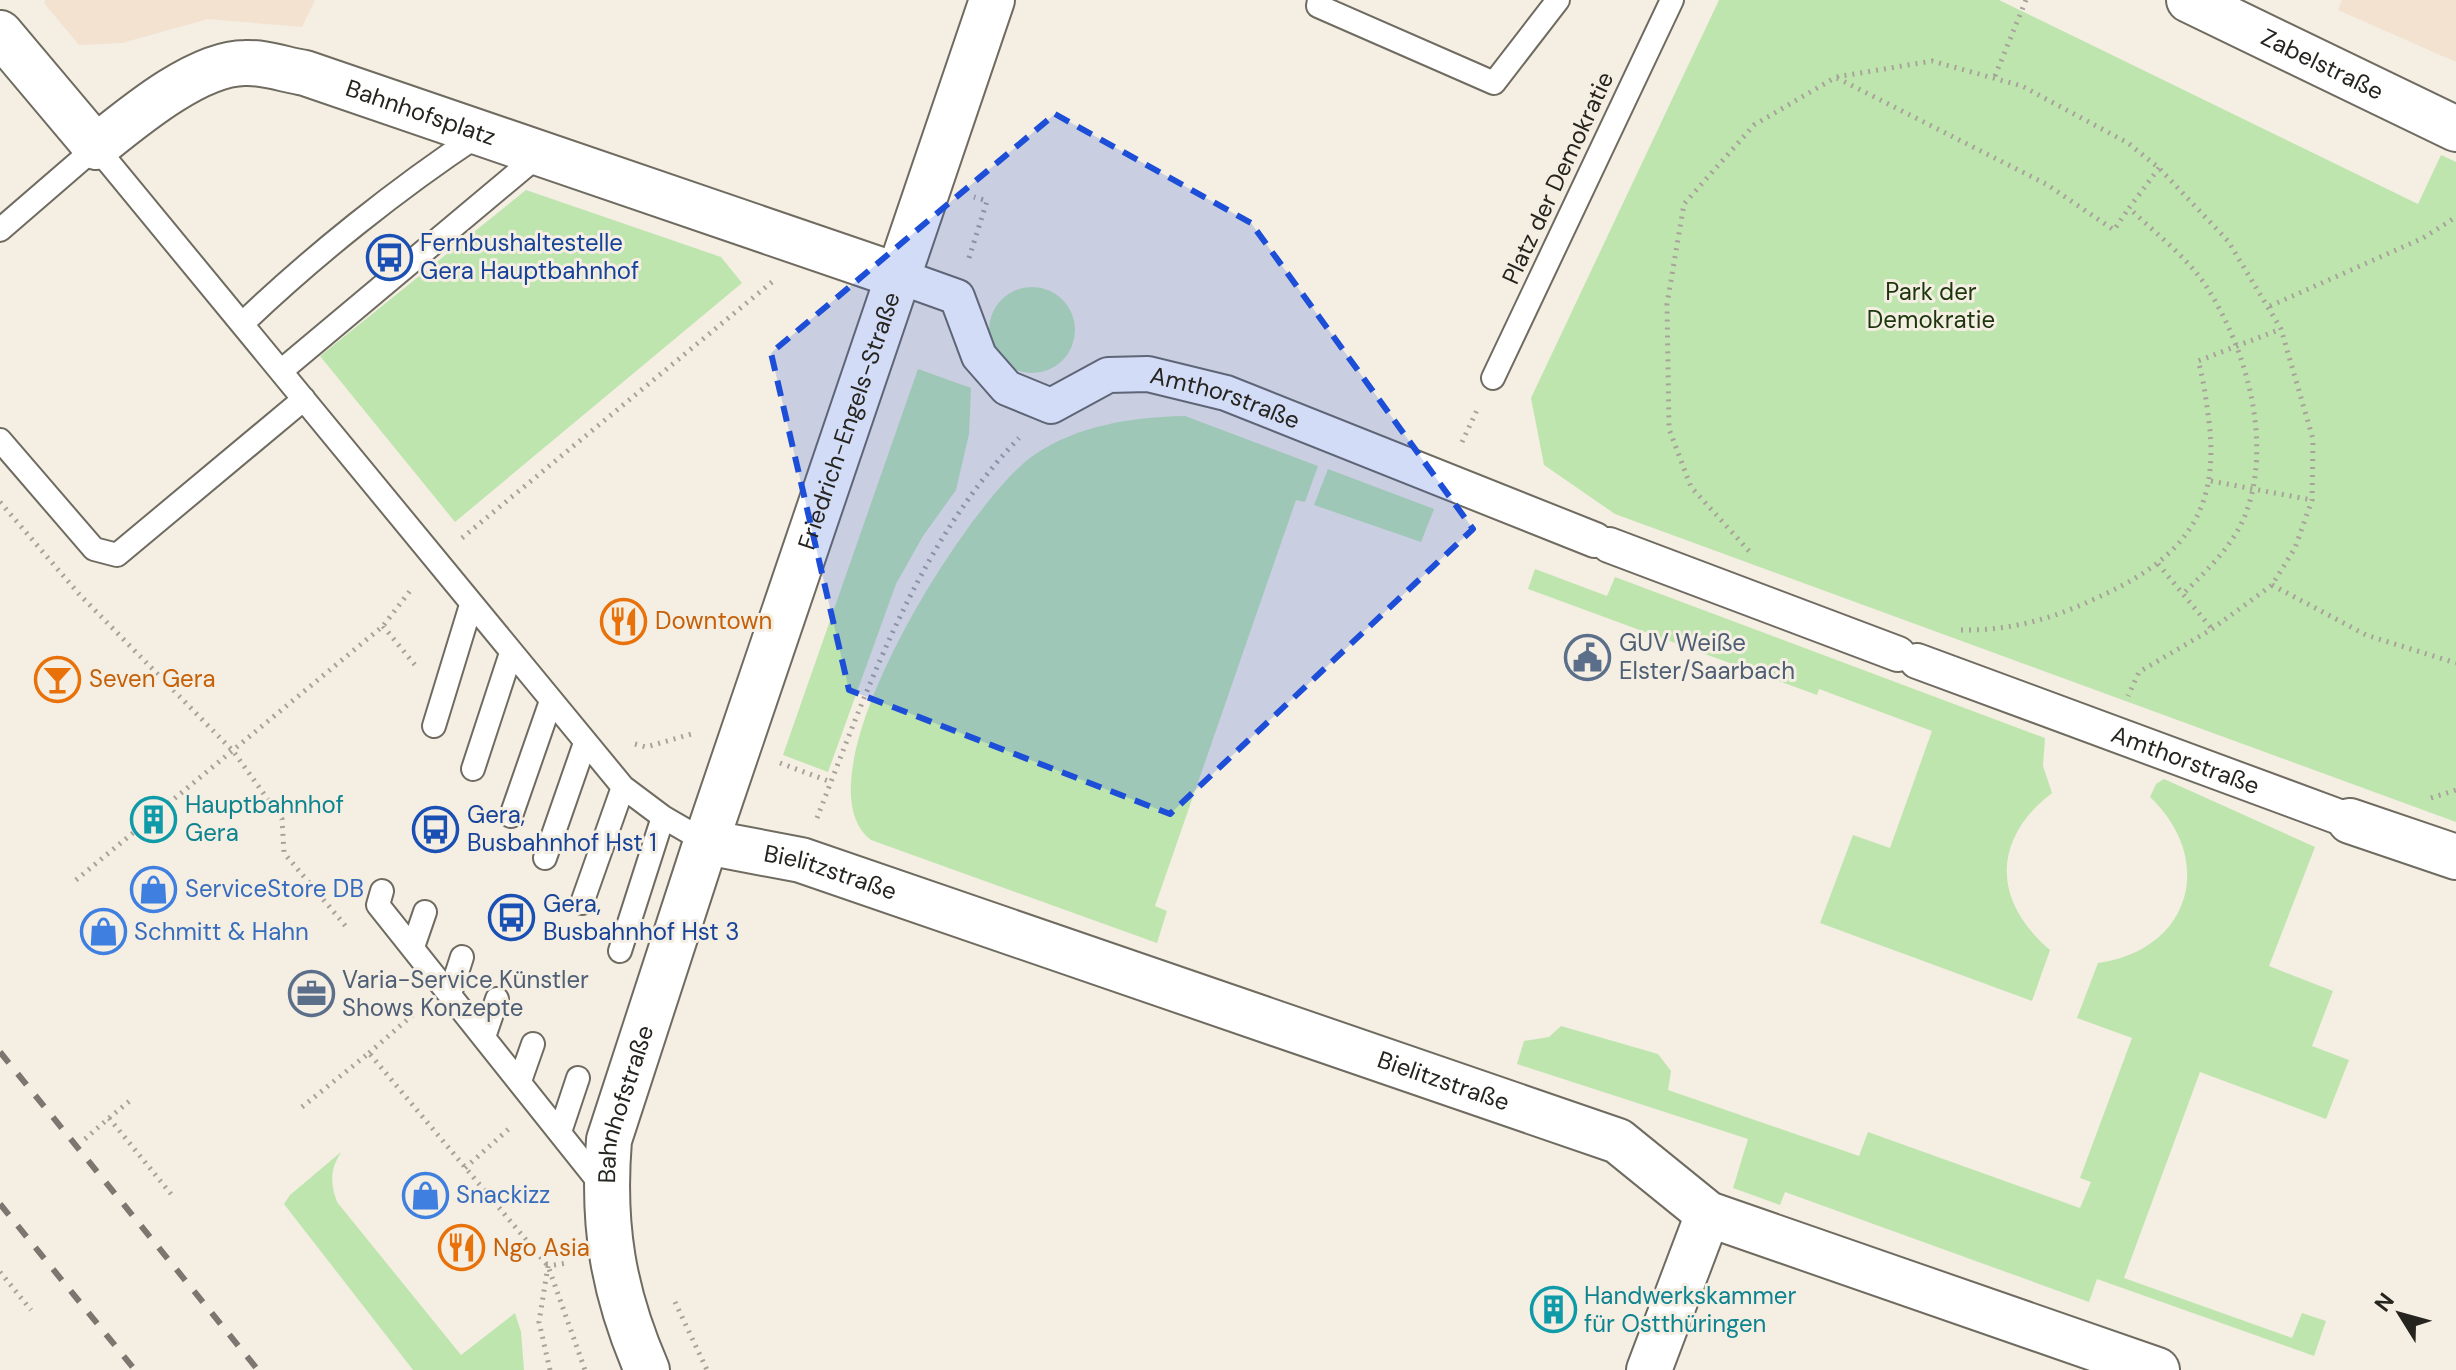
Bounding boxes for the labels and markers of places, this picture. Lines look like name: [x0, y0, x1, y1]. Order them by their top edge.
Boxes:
place label: Fernbushaltestelle Gera Hauptbahnhof: [420, 227, 639, 286]
bus stop icon: Fernbushaltestelle Gera Hauptbahnhof: [365, 233, 413, 281]
restaurant icon: Downtown: [600, 597, 648, 645]
place label: Downtown: [655, 605, 772, 636]
place label: GUV Weiße Elster/Saarbach: [1619, 627, 1795, 686]
public building icon: GUV Weiße Elster/Saarbach: [1564, 633, 1612, 681]
bar icon: Seven Gera: [34, 655, 82, 703]
place label: Seven Gera: [89, 663, 216, 694]
place label: Hauptbahnhof Gera: [185, 789, 344, 848]
building icon: Hauptbahnhof Gera: [130, 795, 178, 843]
place label: Gera, Busbahnhof Hst 1: [467, 799, 657, 858]
bus stop icon: Gera, Busbahnhof Hst 1: [412, 805, 460, 853]
shop icon: ServiceStore DB: [130, 865, 178, 913]
place label: ServiceStore DB: [185, 873, 364, 904]
place label: Gera, Busbahnhof Hst 3: [543, 888, 739, 947]
bus stop icon: Gera, Busbahnhof Hst 3: [488, 894, 536, 942]
shop icon: Schmitt & Hahn: [79, 908, 127, 956]
place label: Schmitt & Hahn: [134, 916, 309, 947]
place label: Varia-Service Künstler Shows Konzepte: [342, 964, 589, 1023]
office icon: Varia-Service Künstler Shows Konzepte: [287, 970, 335, 1018]
shop icon: Snackizz: [401, 1171, 449, 1219]
place label: Snackizz: [456, 1179, 550, 1210]
restaurant icon: Ngo Asia: [438, 1224, 486, 1272]
place label: Ngo Asia: [493, 1232, 590, 1263]
place label: Handwerkskammer für Ostthüringen: [1584, 1280, 1796, 1339]
building icon: Handwerkskammer für Ostthüringen: [1529, 1286, 1577, 1334]

